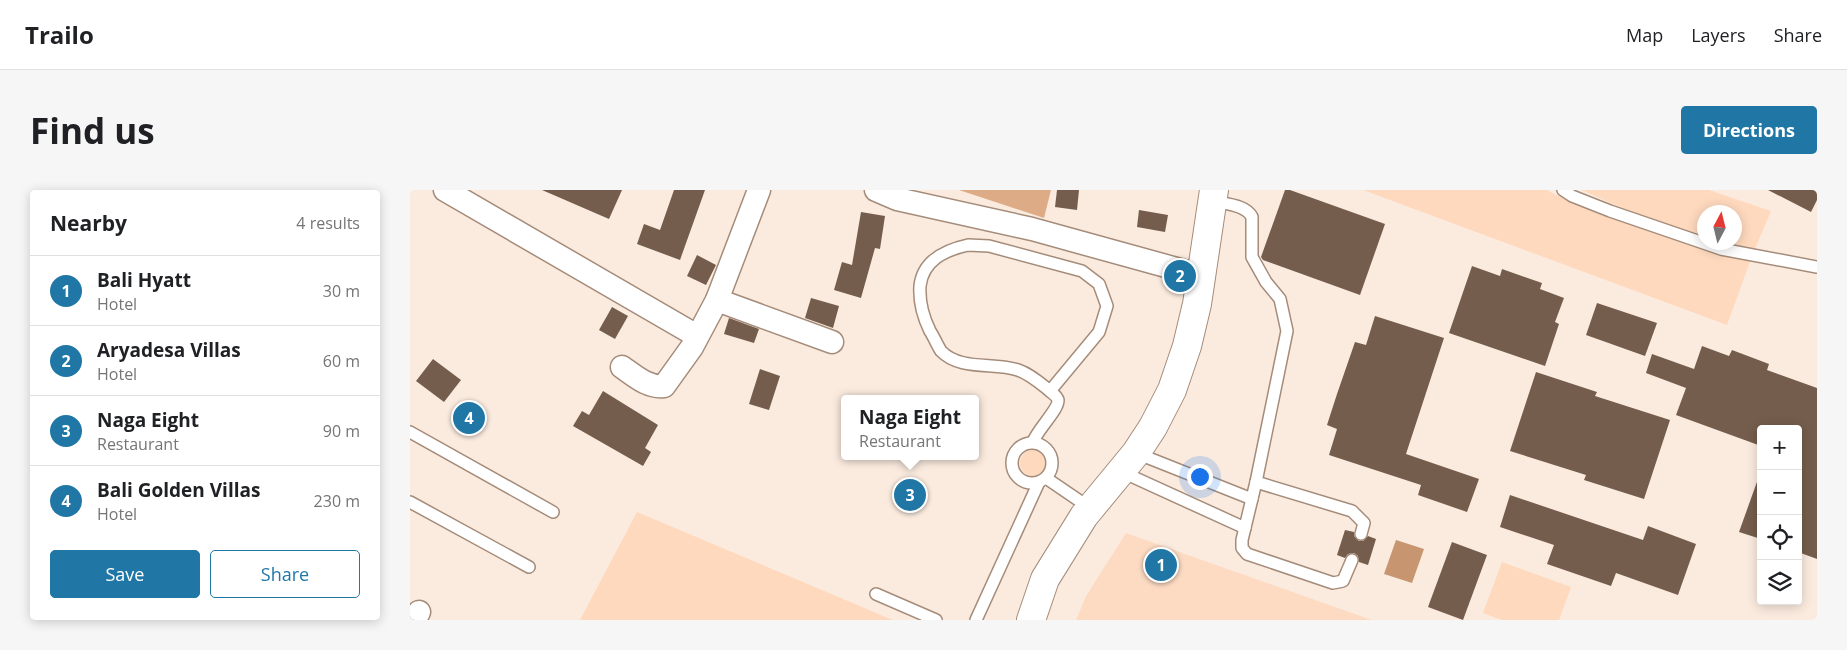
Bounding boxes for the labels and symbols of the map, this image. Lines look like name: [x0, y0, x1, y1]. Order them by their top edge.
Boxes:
north arrow: [1697, 205, 1742, 250]
pin: 2: [1164, 257, 1196, 295]
pin: 4: [453, 399, 485, 437]
your location: [1187, 464, 1213, 490]
pin: 3: [894, 476, 926, 514]
pin: 1: [1145, 546, 1177, 584]

